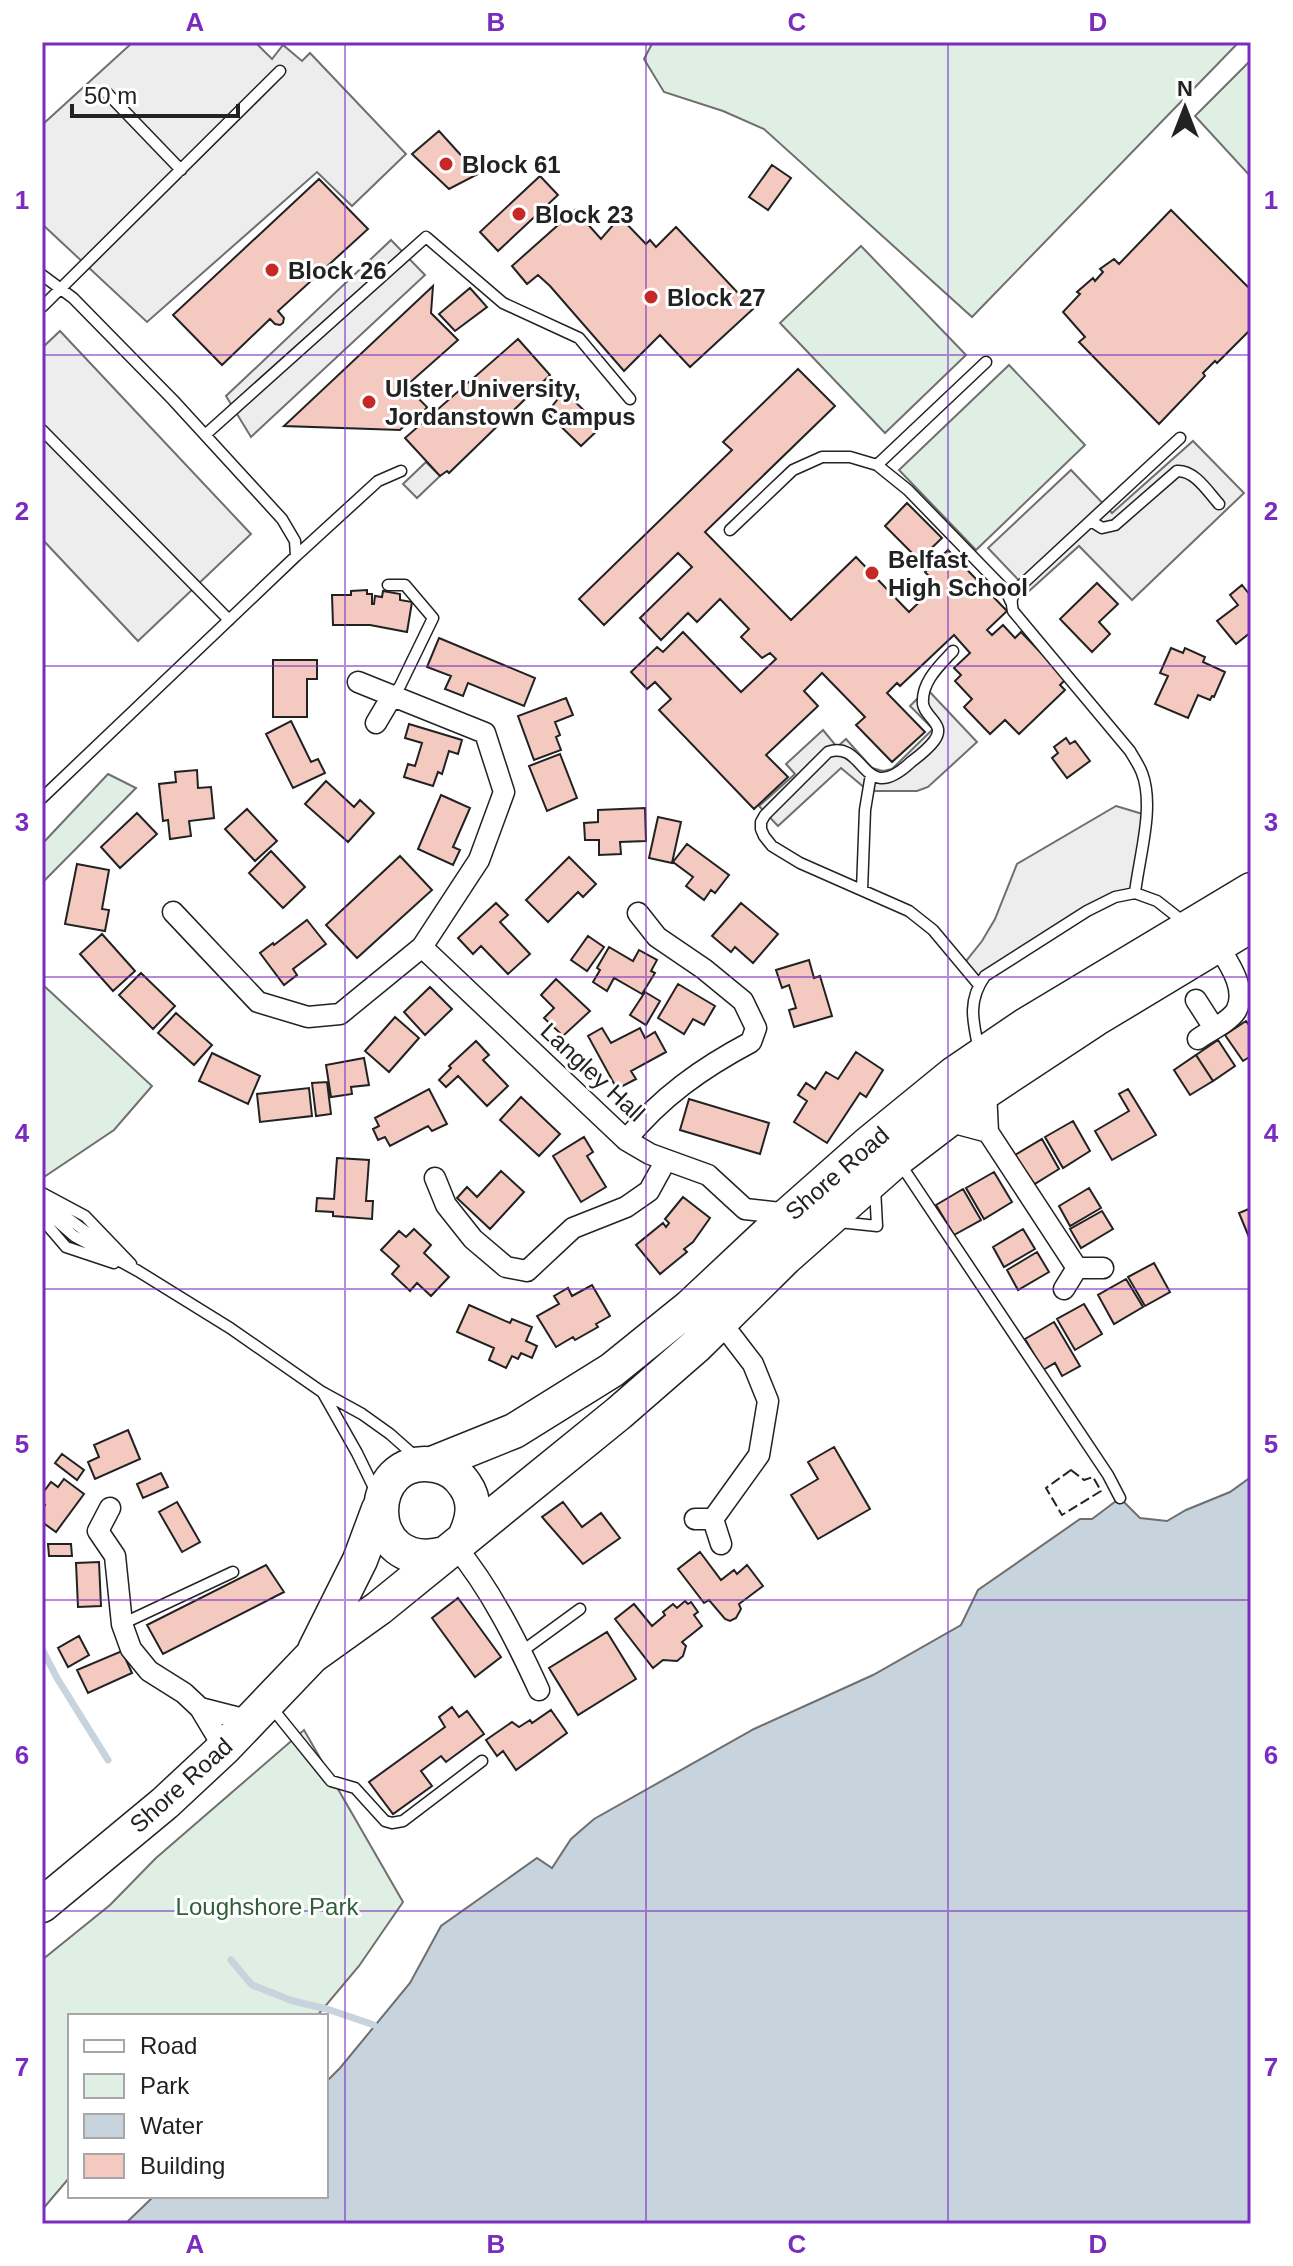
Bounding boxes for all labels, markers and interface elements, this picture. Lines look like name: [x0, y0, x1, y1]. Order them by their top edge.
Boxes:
text: A: [186, 7, 205, 37]
text: B: [487, 7, 505, 37]
text: C: [788, 7, 807, 37]
text: D: [1089, 7, 1107, 37]
scale bar: [72, 68, 238, 118]
north arrow: [1145, 68, 1225, 148]
text: N: [1177, 76, 1193, 101]
text: 50 m: [84, 82, 137, 109]
place label: Block 61: [462, 151, 561, 178]
marker: Block 61: [437, 155, 455, 173]
text: 1: [15, 185, 29, 215]
text: 1: [1264, 185, 1278, 215]
place label: Block 23: [535, 201, 634, 228]
marker: Block 23: [510, 205, 528, 223]
place label: Block 26: [288, 257, 387, 284]
marker: Block 26: [263, 261, 281, 279]
place label: Block 27: [667, 284, 766, 311]
marker: Block 27: [642, 288, 660, 306]
place label: Ulster University, Jordanstown Campus: [385, 375, 636, 430]
marker: Ulster University, Jordanstown Campus: [360, 393, 378, 411]
text: 2: [15, 496, 29, 526]
text: 2: [1264, 496, 1278, 526]
place label: Belfast High School: [888, 546, 1028, 601]
marker: Belfast High School: [863, 564, 881, 582]
text: 3: [15, 807, 29, 837]
text: 3: [1264, 807, 1278, 837]
street label: Langley Hall: [535, 1017, 651, 1127]
text: 4: [15, 1118, 30, 1148]
text: 4: [1264, 1118, 1279, 1148]
street label: Shore Road: [780, 1121, 894, 1225]
text: 5: [15, 1429, 29, 1459]
text: 5: [1264, 1429, 1278, 1459]
street label: Shore Road: [124, 1732, 238, 1838]
text: 6: [15, 1740, 29, 1770]
text: 6: [1264, 1740, 1278, 1770]
park label: Loughshore Park: [176, 1893, 359, 1920]
legend: [68, 2014, 328, 2198]
text: Road: [140, 2032, 197, 2059]
text: 7: [15, 2052, 29, 2082]
text: 7: [1264, 2052, 1278, 2082]
text: Park: [140, 2072, 190, 2099]
text: Water: [140, 2112, 203, 2139]
text: Building: [140, 2152, 225, 2179]
text: A: [186, 2229, 205, 2259]
text: B: [487, 2229, 505, 2259]
text: C: [788, 2229, 807, 2259]
text: D: [1089, 2229, 1107, 2259]

